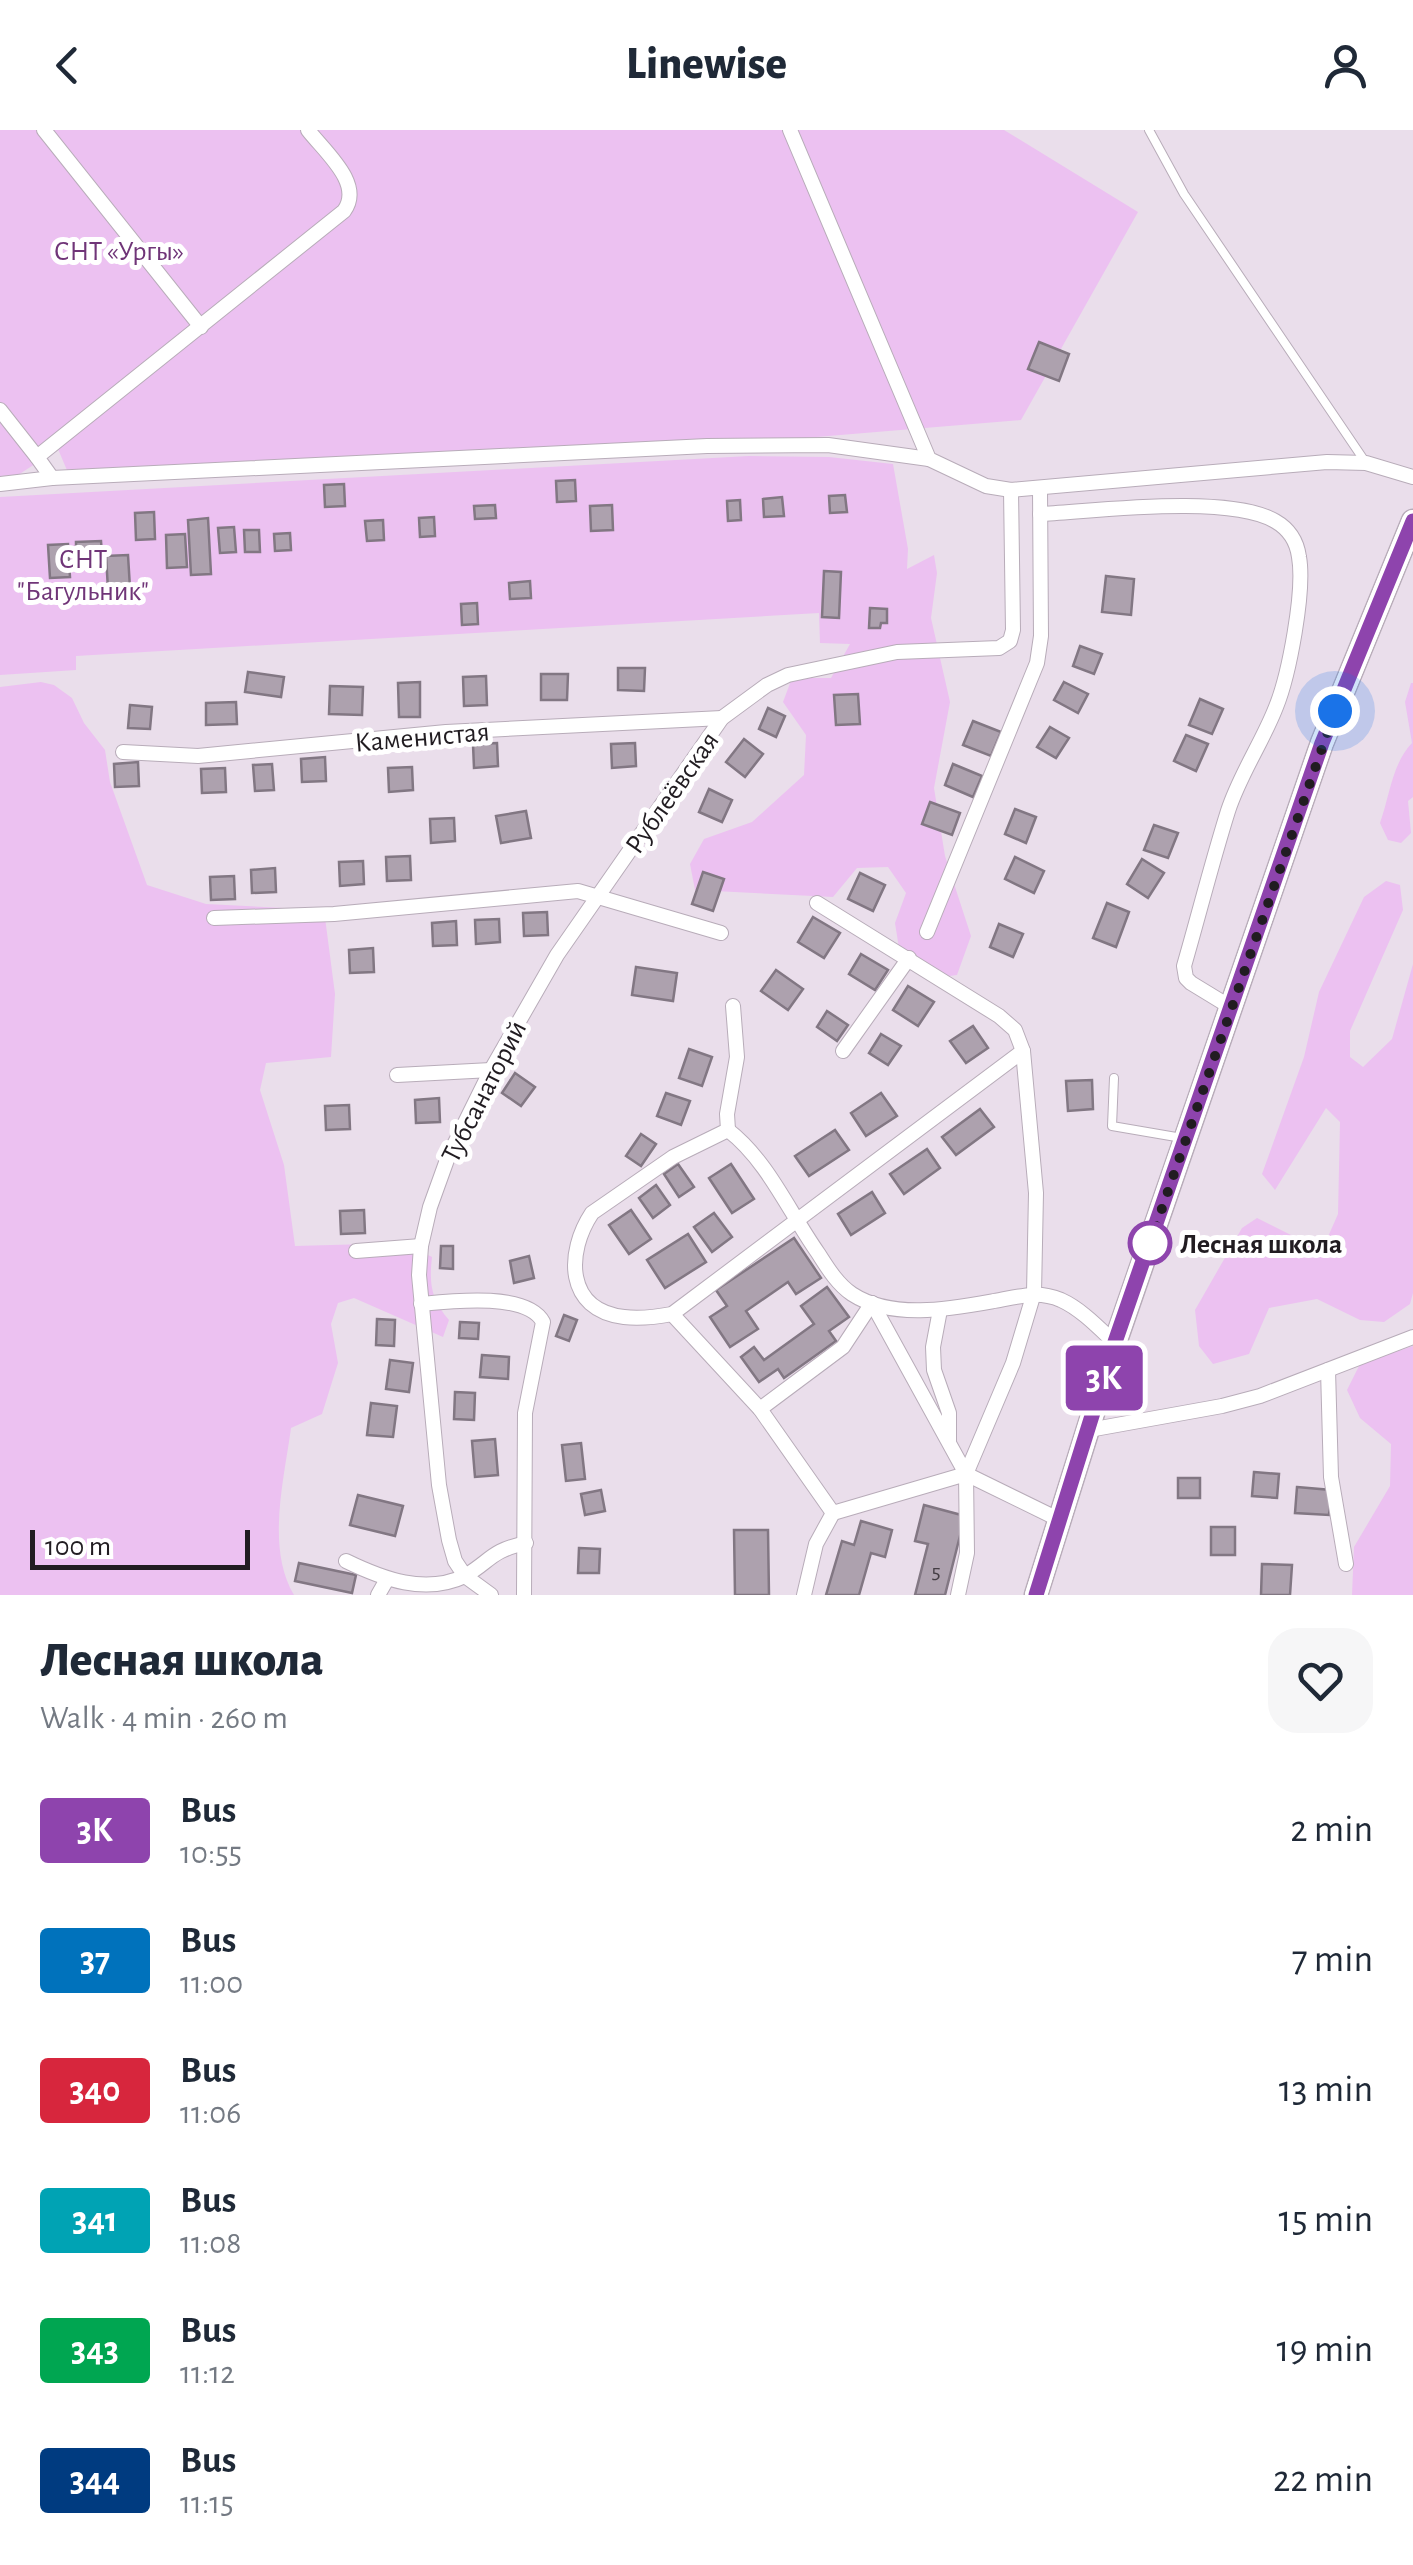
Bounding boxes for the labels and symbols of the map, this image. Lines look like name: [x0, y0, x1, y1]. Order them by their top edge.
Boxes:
park label: СНТ «Ургы»: [54, 238, 184, 266]
park label: СНТ "Багульник": [17, 546, 149, 606]
your location: [1310, 686, 1360, 736]
street label: Каменистая: [354, 718, 491, 758]
street label: Рублеёвская: [621, 727, 725, 859]
street label: Тубсанаторий: [437, 1017, 532, 1167]
marker: Лесная школа: [1129, 1222, 1171, 1264]
place label: Лесная школа: [1180, 1231, 1342, 1259]
line badge: 3К: [1059, 1346, 1149, 1410]
scale bar: [30, 1525, 250, 1570]
house number: 5: [931, 1560, 941, 1582]

